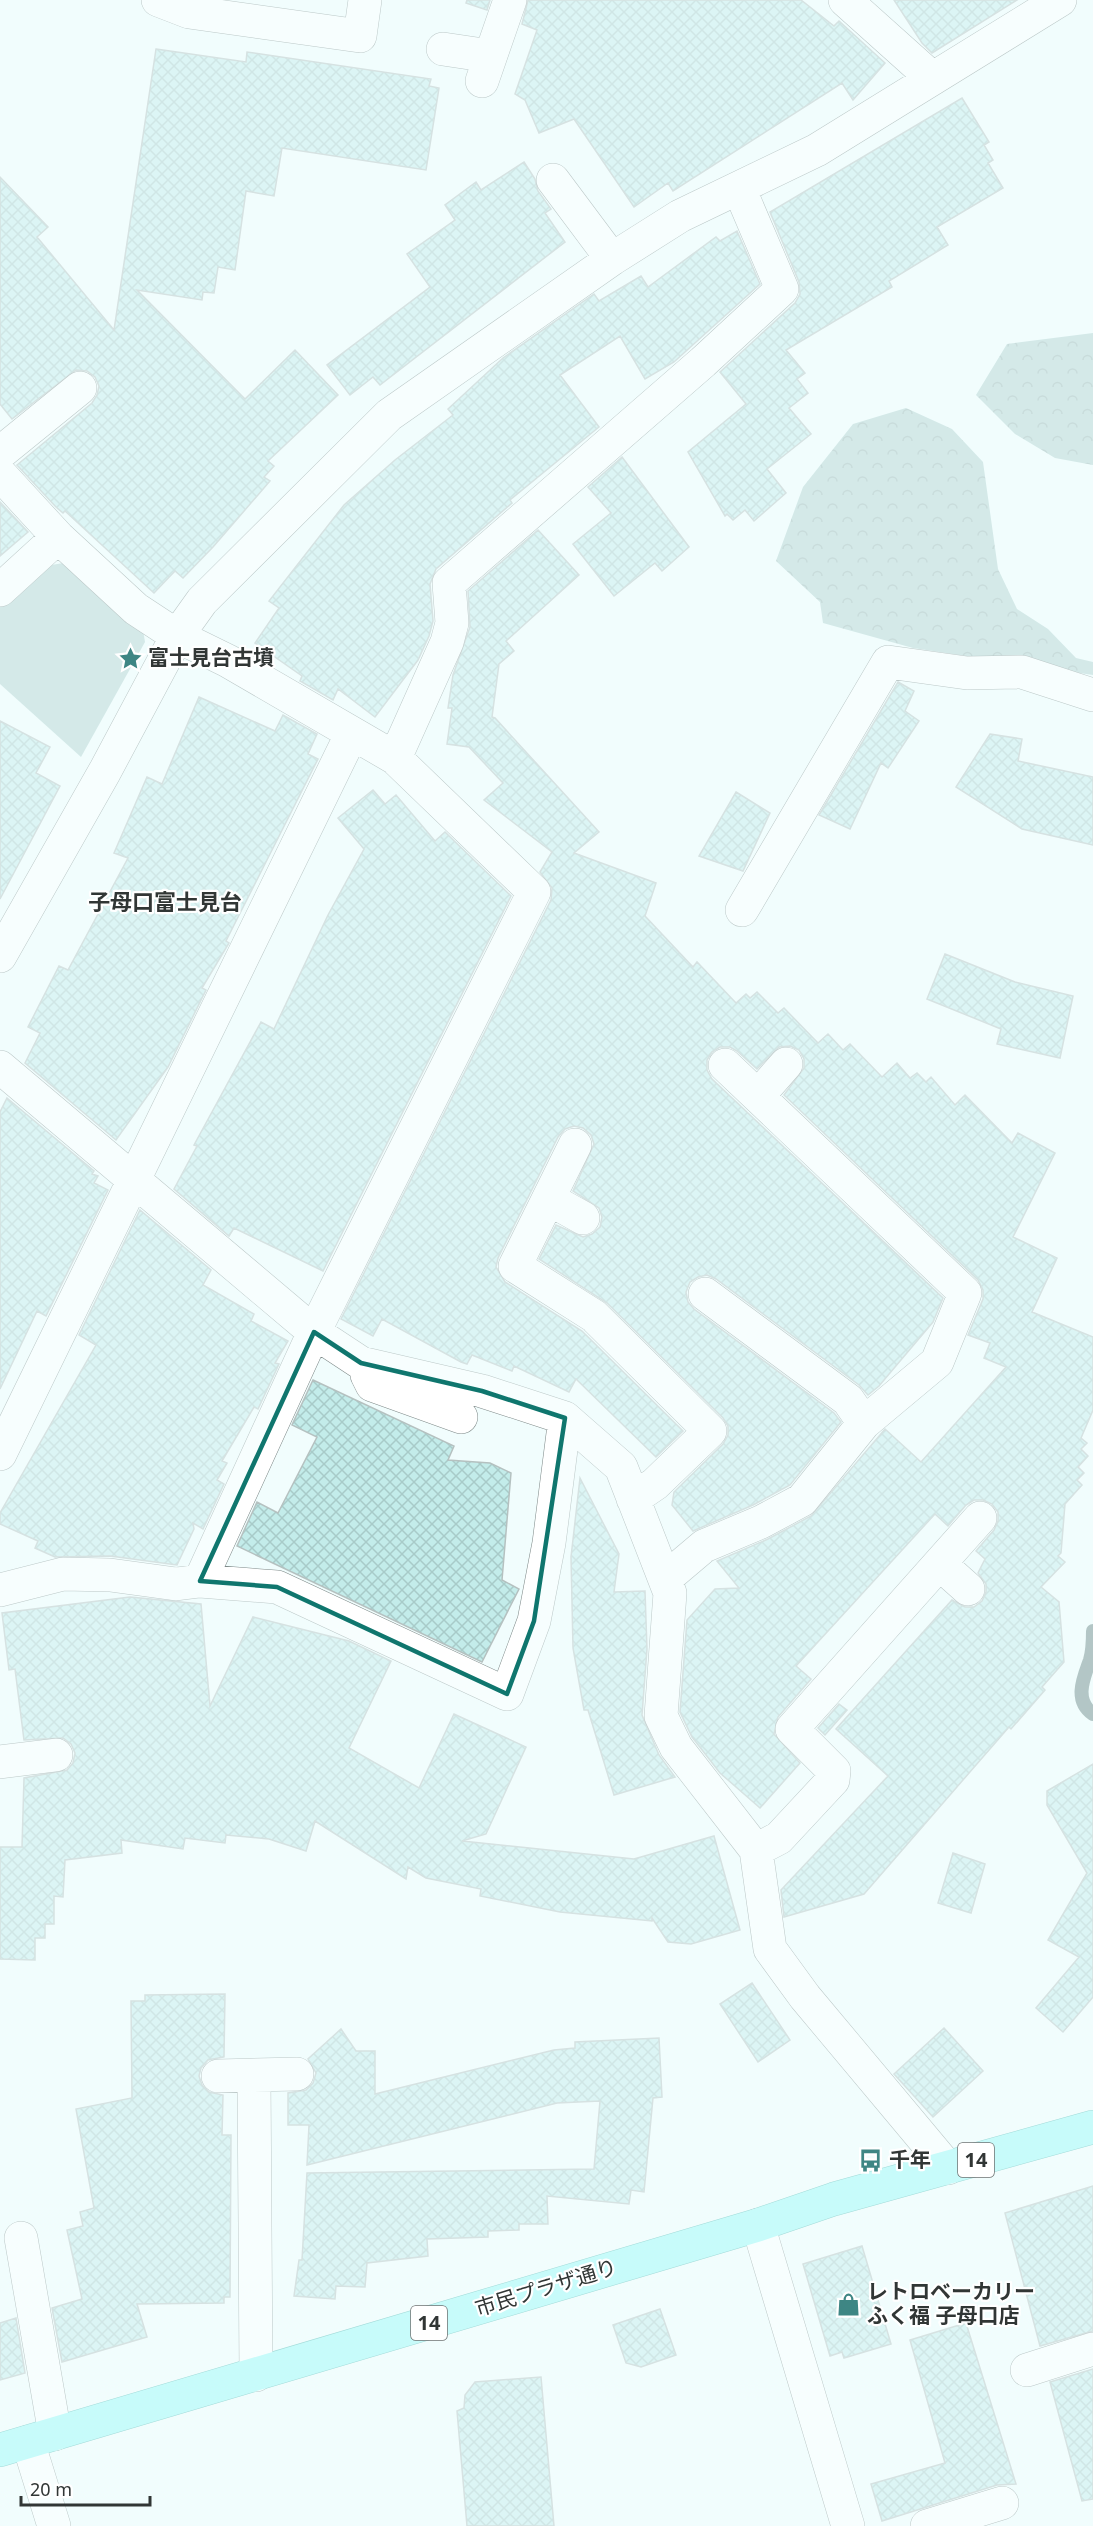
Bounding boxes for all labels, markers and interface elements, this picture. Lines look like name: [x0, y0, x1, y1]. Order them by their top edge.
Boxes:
place label: 富士見台古墳: [148, 643, 274, 671]
place icon: 富士見台古墳: [117, 645, 143, 671]
district label: 子母口富士見台: [88, 886, 242, 916]
road number: 14: [958, 2143, 994, 2177]
place label: 千年: [889, 2145, 931, 2173]
bus stop icon: 千年: [858, 2147, 884, 2173]
street label: 市民プラザ通り: [471, 2252, 620, 2322]
place label: レトロベーカリー ふく福 子母口店: [867, 2277, 1035, 2329]
shop icon: レトロベーカリー ふく福 子母口店: [836, 2291, 862, 2317]
road number: 14: [411, 2306, 447, 2340]
scale bar: [21, 2469, 150, 2507]
text: 20 m: [30, 2477, 72, 2501]

